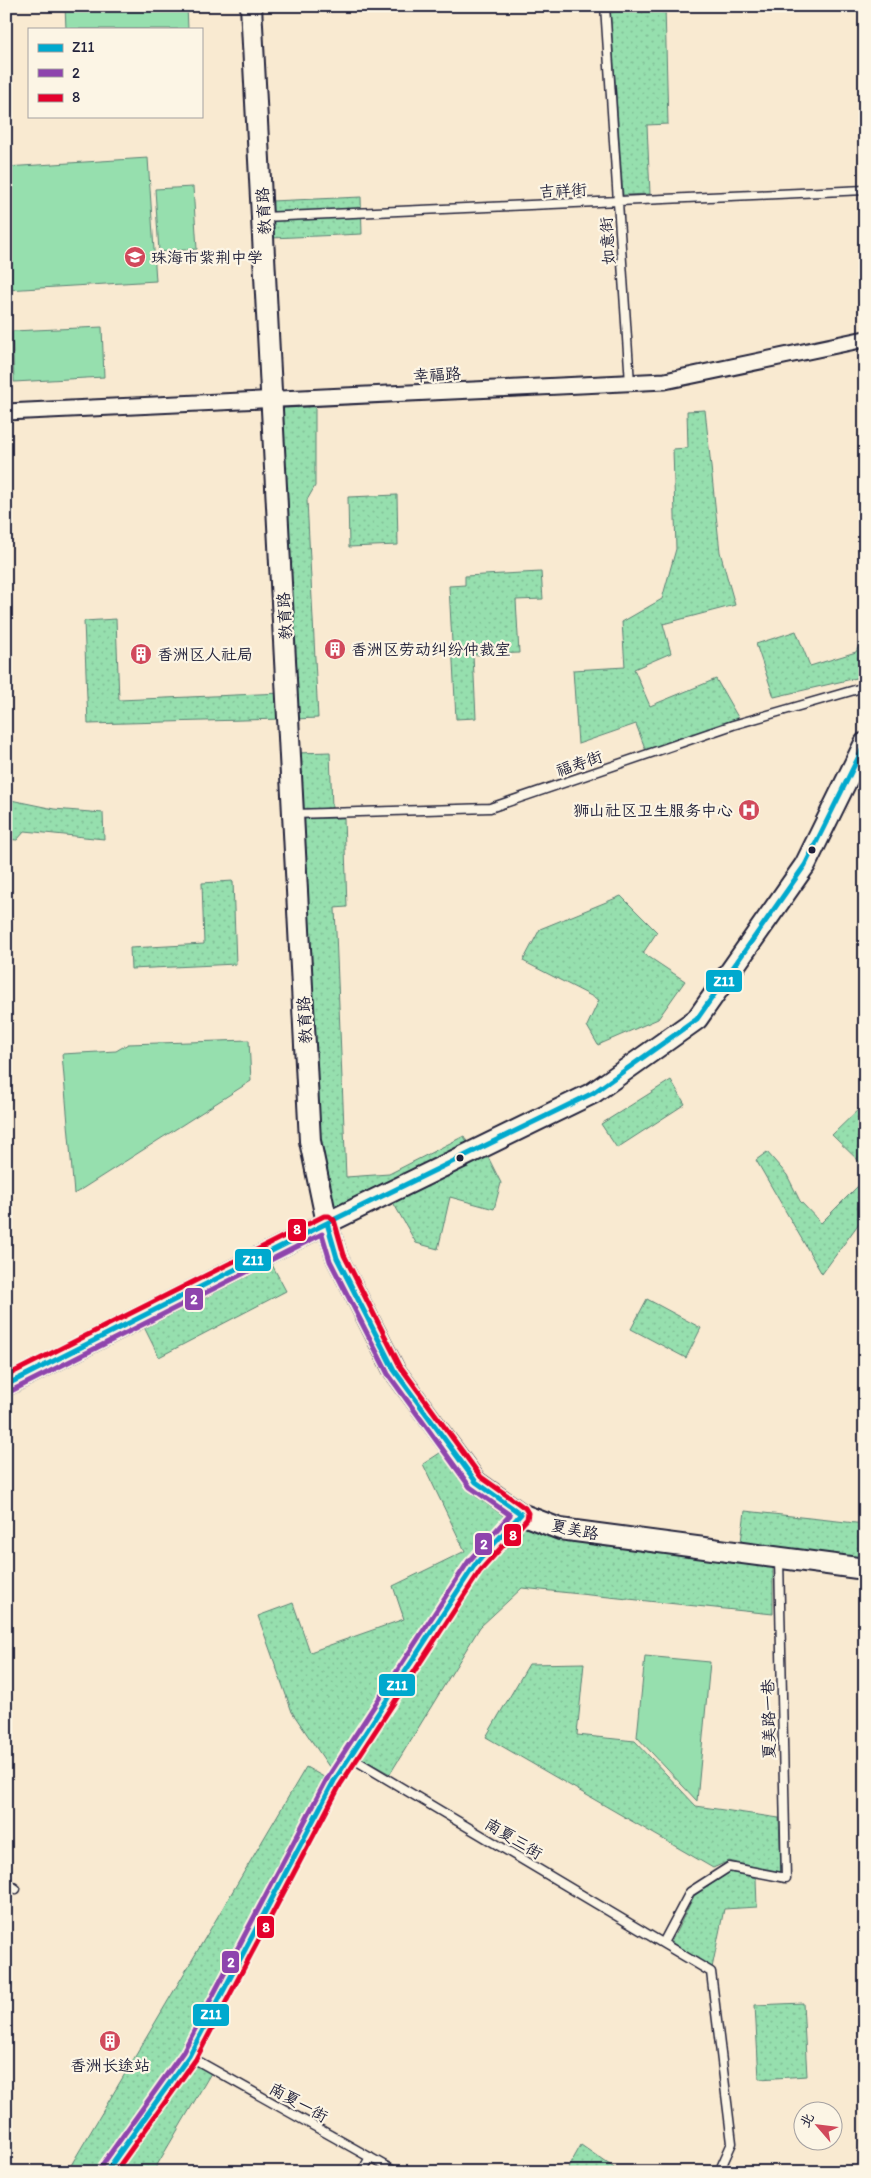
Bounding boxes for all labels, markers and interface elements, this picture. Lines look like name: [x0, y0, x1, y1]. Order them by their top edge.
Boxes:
legend: [28, 28, 202, 118]
text: Z11: [72, 38, 94, 56]
text: 2: [72, 64, 80, 82]
text: 8: [72, 88, 80, 106]
street label: 吉祥街: [539, 180, 587, 201]
street label: 教育路: [253, 187, 274, 235]
street label: 如意街: [596, 216, 619, 266]
school or university icon: 珠海市紫荆中学: [123, 245, 147, 269]
place label: 珠海市紫荆中学: [151, 248, 263, 267]
street label: 幸福路: [413, 364, 461, 385]
street label: 教育路: [274, 592, 295, 640]
building icon: 香洲区劳动纠纷仲裁室: [323, 637, 347, 661]
place label: 香洲区劳动纠纷仲裁室: [351, 640, 511, 659]
building icon: 香洲区人社局: [129, 642, 153, 666]
place label: 香洲区人社局: [157, 645, 253, 664]
street label: 福寿街: [553, 747, 605, 780]
hospital icon: 狮山社区卫生服务中心: [737, 798, 761, 822]
place label: 狮山社区卫生服务中心: [573, 801, 733, 820]
unlabelled marker: [807, 845, 817, 855]
line badge: Z11: [705, 969, 743, 993]
text: Z11: [714, 973, 735, 990]
street label: 教育路: [294, 996, 315, 1044]
unlabelled marker: [455, 1153, 465, 1163]
line badge: 8: [287, 1218, 307, 1242]
text: 8: [293, 1221, 301, 1238]
line badge: Z11: [234, 1248, 272, 1272]
text: Z11: [243, 1252, 264, 1269]
line badge: 2: [184, 1287, 204, 1311]
text: 2: [190, 1291, 198, 1308]
street label: 夏美路: [550, 1516, 600, 1543]
line badge: 8: [503, 1523, 522, 1547]
text: 8: [509, 1527, 517, 1544]
line badge: 2: [474, 1532, 493, 1556]
text: 2: [480, 1536, 488, 1553]
line badge: Z11: [378, 1673, 416, 1697]
text: Z11: [387, 1677, 408, 1694]
street label: 夏美路一巷: [758, 1679, 779, 1759]
street label: 南夏三街: [481, 1814, 546, 1863]
line badge: 8: [256, 1915, 275, 1939]
text: 8: [262, 1919, 270, 1936]
line badge: 2: [221, 1950, 240, 1974]
text: 2: [227, 1954, 235, 1971]
line badge: Z11: [192, 2003, 230, 2027]
text: Z11: [201, 2006, 222, 2023]
building icon: 香洲长途站: [98, 2029, 122, 2053]
place label: 香洲长途站: [70, 2056, 150, 2075]
street label: 南夏一街: [266, 2079, 331, 2126]
north arrow: [794, 2100, 844, 2150]
text: 北: [796, 2110, 818, 2130]

